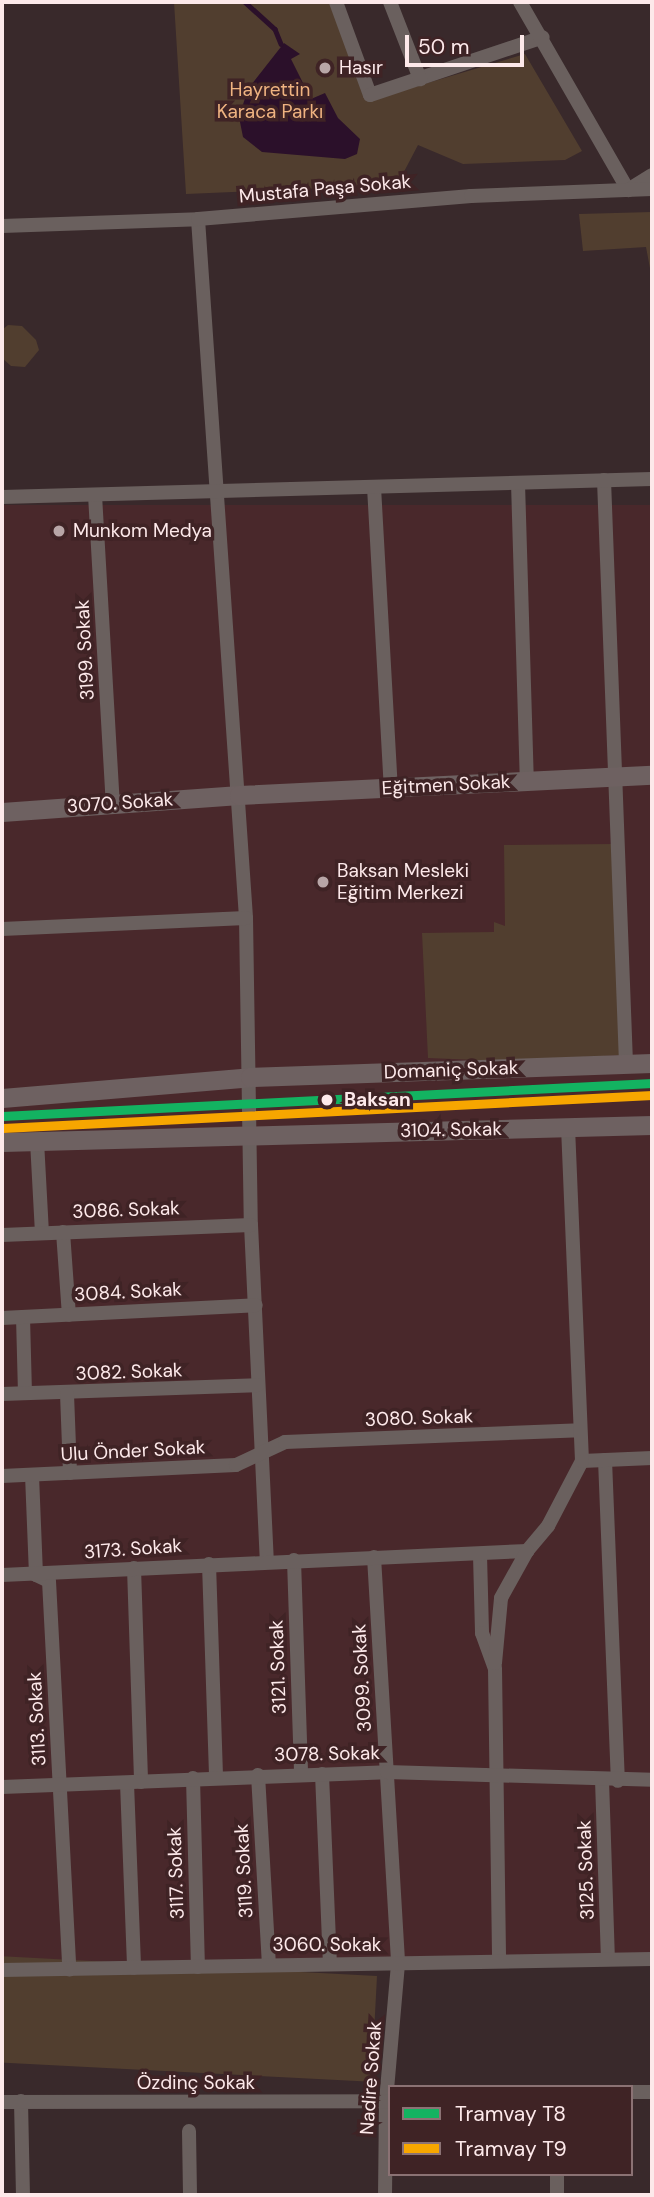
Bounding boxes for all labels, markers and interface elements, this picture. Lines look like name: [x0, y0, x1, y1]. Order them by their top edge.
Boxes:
scale bar: [409, 21, 528, 65]
text: 50 m: [418, 33, 469, 61]
place label: Hasır: [339, 57, 383, 79]
marker: Hasır: [317, 60, 333, 76]
park label: Hayrettin Karaca Parkı: [217, 79, 323, 123]
street label: Mustafa Paşa Sokak: [238, 170, 412, 208]
place label: Munkom Medya: [73, 520, 212, 542]
marker: Munkom Medya: [51, 523, 67, 539]
street label: 3199. Sokak: [71, 599, 99, 701]
street label: Eğitmen Sokak: [381, 770, 511, 800]
street label: 3070. Sokak: [66, 788, 174, 818]
place label: Baksan Mesleki Eğitim Merkezi: [337, 860, 469, 904]
marker: Baksan Mesleki Eğitim Merkezi: [315, 874, 331, 890]
street label: Domaniç Sokak: [383, 1056, 519, 1084]
marker: Baksan: [316, 1089, 338, 1111]
place label: Baksan: [344, 1089, 411, 1111]
street label: 3104. Sokak: [400, 1118, 502, 1142]
street label: 3086. Sokak: [72, 1197, 180, 1223]
street label: 3084. Sokak: [74, 1278, 182, 1306]
street label: 3082. Sokak: [75, 1359, 183, 1385]
street label: 3080. Sokak: [364, 1405, 474, 1431]
street label: Ulu Önder Sokak: [60, 1436, 206, 1466]
street label: 3173. Sokak: [83, 1534, 183, 1564]
street label: 3121. Sokak: [265, 1620, 291, 1714]
street label: 3099. Sokak: [348, 1623, 376, 1733]
street label: 3113. Sokak: [23, 1671, 51, 1767]
street label: 3078. Sokak: [274, 1742, 380, 1766]
street label: 3125. Sokak: [573, 1820, 599, 1920]
street label: 3119. Sokak: [230, 1823, 258, 1919]
street label: 3117. Sokak: [163, 1826, 189, 1920]
street label: 3060. Sokak: [273, 1934, 381, 1956]
street label: Nadire Sokak: [356, 2020, 386, 2136]
street label: Özdinç Sokak: [137, 2072, 255, 2094]
legend: [388, 2085, 633, 2176]
text: Tramvay T8: [455, 2100, 566, 2128]
text: Tramvay T9: [455, 2135, 567, 2163]

